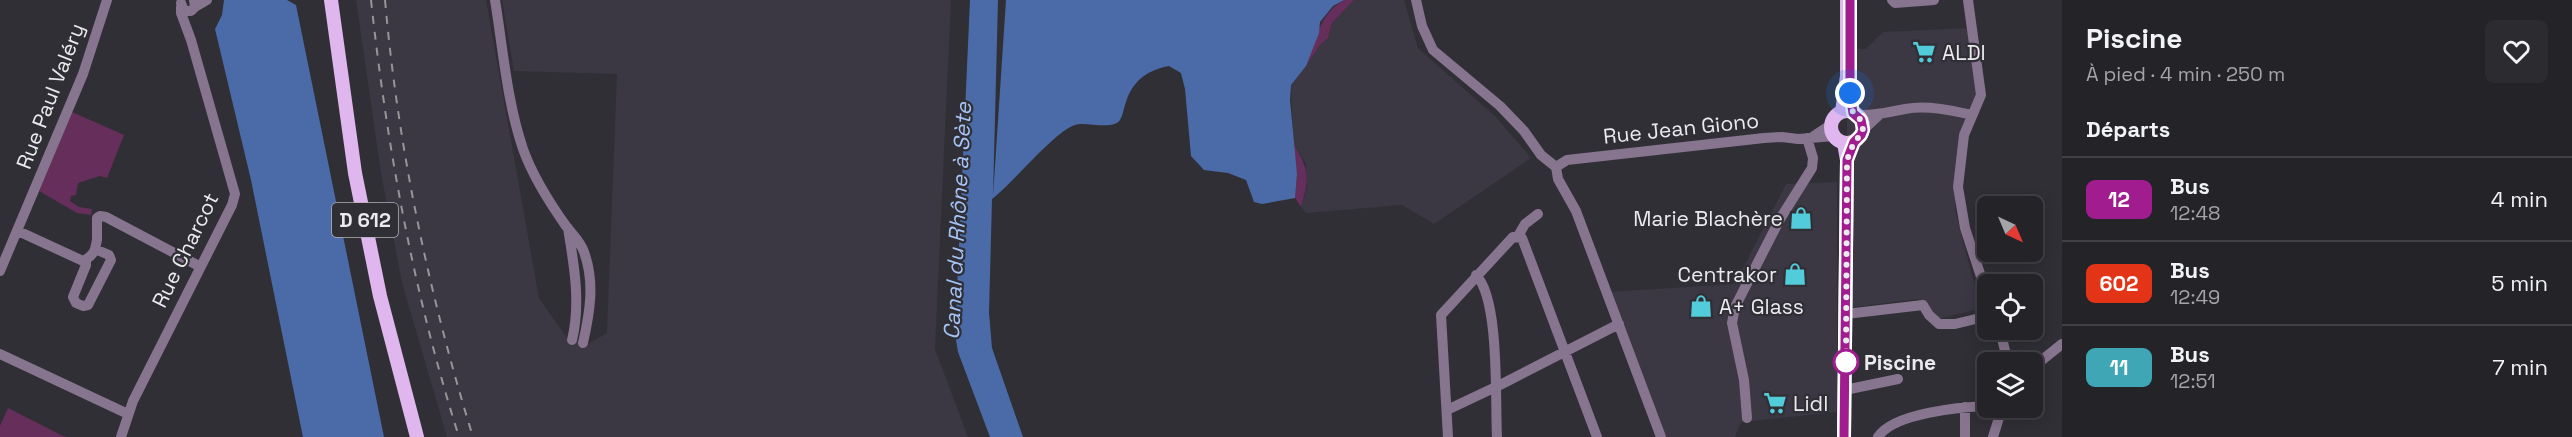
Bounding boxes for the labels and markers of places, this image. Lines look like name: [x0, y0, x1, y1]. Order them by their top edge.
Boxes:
supermarket icon: ALDI: [1911, 39, 1937, 65]
place label: ALDI: [1942, 39, 1986, 66]
place label: Marie Blachère: [1633, 205, 1783, 232]
shop icon: Marie Blachère: [1788, 205, 1814, 231]
place label: Centrakor: [1678, 261, 1777, 288]
shop icon: Centrakor: [1782, 261, 1808, 287]
shop icon: A+ Glass: [1688, 293, 1714, 319]
place label: A+ Glass: [1719, 293, 1804, 320]
marker: Piscine: [1833, 349, 1859, 375]
place label: Piscine: [1864, 349, 1936, 376]
supermarket icon: Lidl: [1762, 390, 1788, 416]
place label: Lidl: [1793, 390, 1828, 417]

